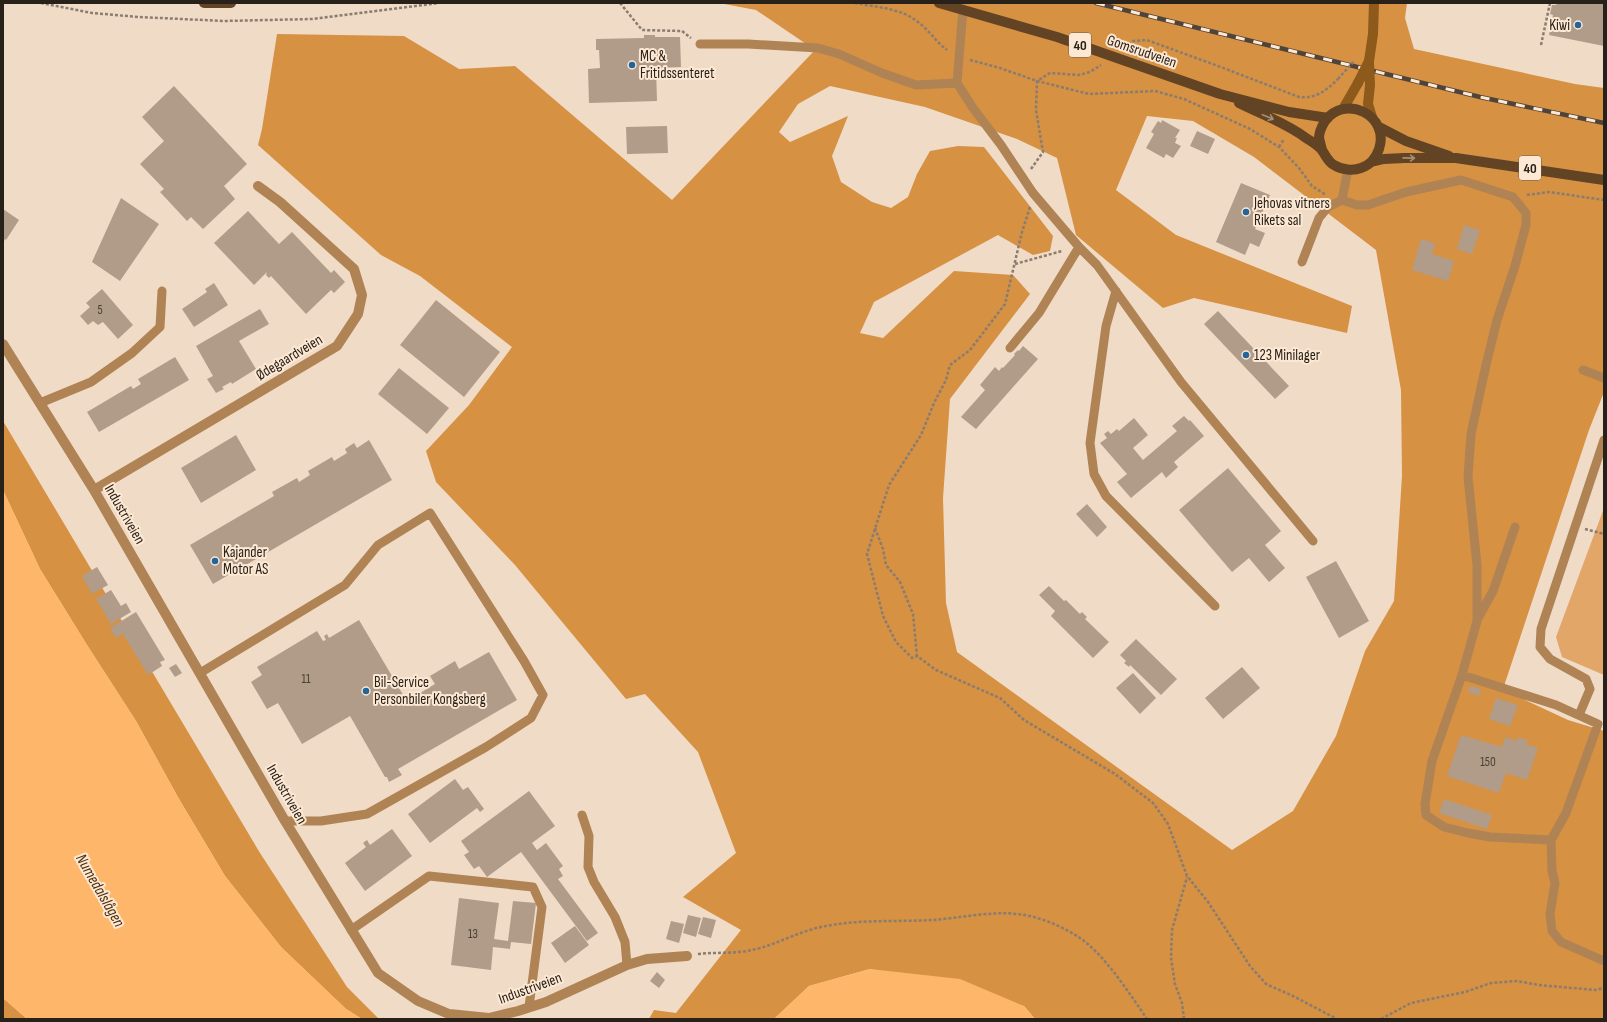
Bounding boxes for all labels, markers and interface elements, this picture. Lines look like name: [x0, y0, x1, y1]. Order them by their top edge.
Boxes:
place label: Kiwi: [1549, 16, 1570, 35]
marker: Kiwi: [1573, 20, 1583, 30]
street label: Gomsrudveien: [1104, 31, 1179, 72]
road number: 40: [1069, 33, 1091, 57]
place label: MC & Fritidssenteret: [640, 47, 715, 83]
marker: MC & Fritidssenteret: [627, 60, 637, 70]
one-way arrow: [1261, 113, 1273, 121]
one-way arrow: [1402, 154, 1415, 162]
road number: 40: [1519, 156, 1541, 180]
place label: Jehovas vitners Rikets sal: [1253, 194, 1330, 230]
marker: Jehovas vitners Rikets sal: [1241, 207, 1251, 217]
house number: 5: [97, 302, 103, 318]
street label: Ødegaardveien: [253, 330, 326, 385]
place label: 123 Minilager: [1254, 346, 1321, 365]
marker: 123 Minilager: [1241, 350, 1251, 360]
street label: Industriveien: [100, 481, 149, 548]
place label: Kajander Motor AS: [223, 543, 268, 579]
marker: Kajander Motor AS: [210, 556, 220, 566]
house number: 11: [301, 671, 311, 687]
place label: Bil-Service Personbiler Kongsberg: [374, 673, 486, 709]
marker: Bil-Service Personbiler Kongsberg: [361, 686, 371, 696]
house number: 150: [1480, 754, 1496, 770]
street label: Industriveien: [262, 761, 311, 828]
water label: Numedalslågen: [71, 851, 128, 931]
house number: 13: [468, 926, 478, 942]
street label: Industriveien: [496, 968, 564, 1009]

